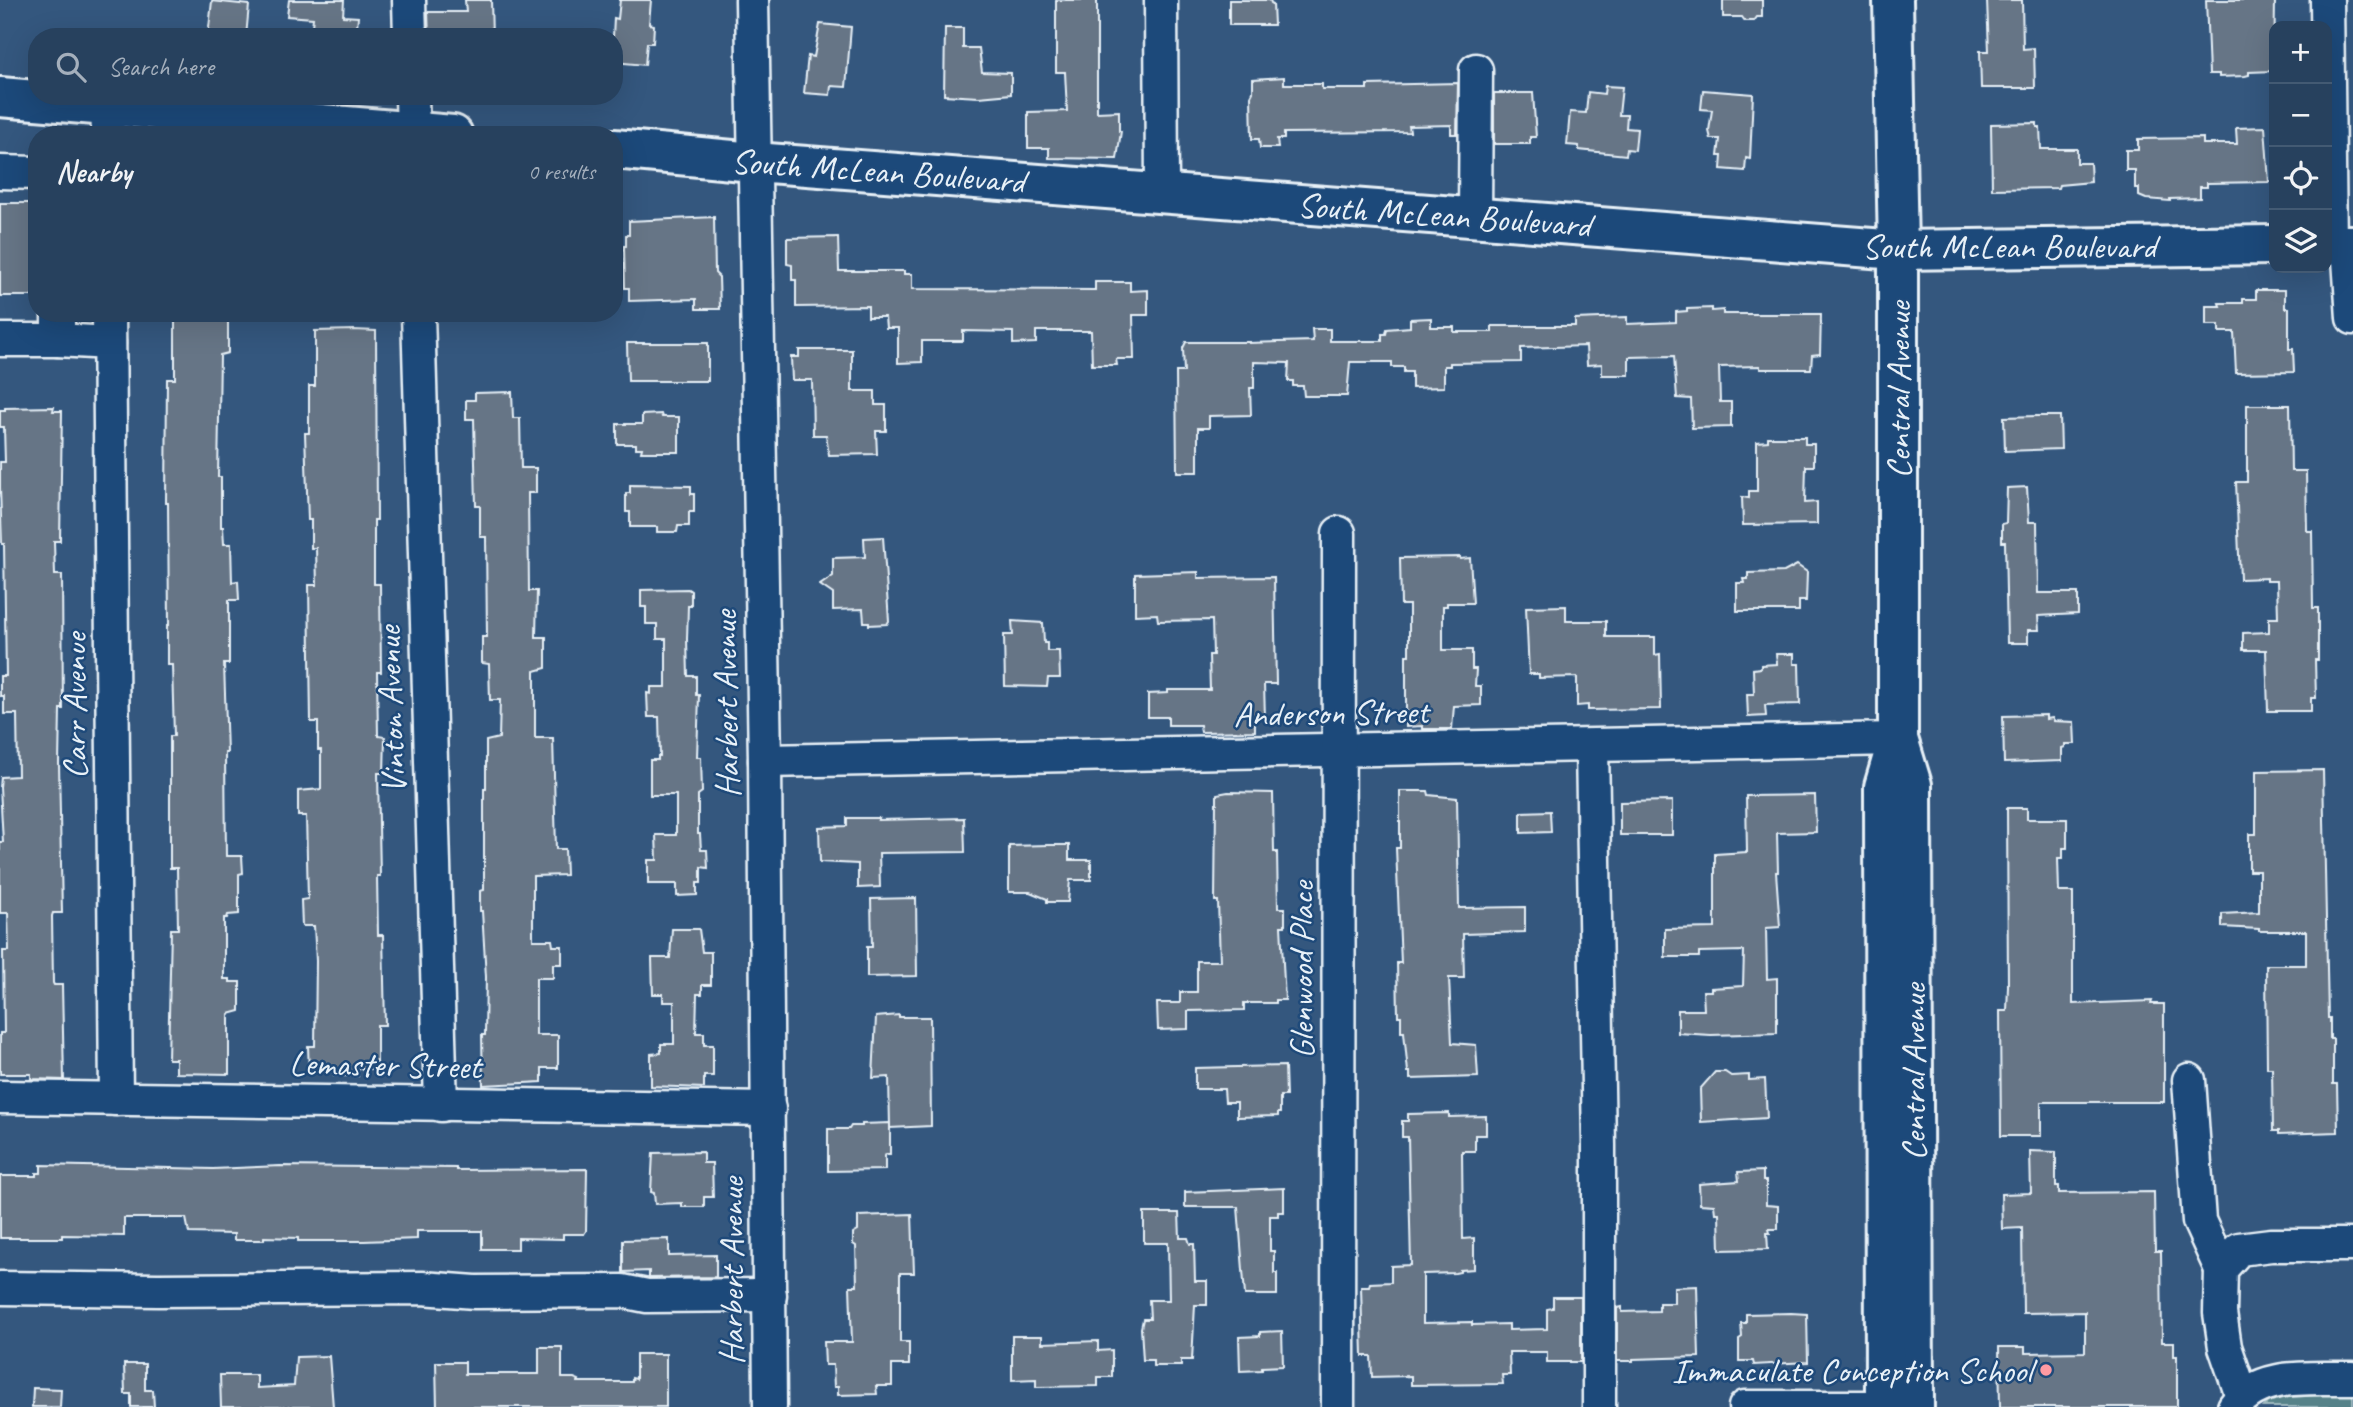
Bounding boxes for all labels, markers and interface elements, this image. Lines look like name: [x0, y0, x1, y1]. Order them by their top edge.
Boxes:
map controls: [2269, 21, 2332, 273]
button: +: [2269, 21, 2332, 84]
search box: [28, 28, 623, 105]
icon: search: [52, 48, 90, 86]
text: Search here: [108, 50, 214, 83]
button: −: [2269, 84, 2332, 147]
street label: South McLean Boulevard: [730, 138, 1031, 204]
button: locate: [2269, 147, 2332, 210]
text: Nearby: [56, 153, 132, 191]
text: 0 results: [528, 157, 595, 186]
street label: South McLean Boulevard: [1296, 182, 1597, 248]
button: layers: [2269, 210, 2332, 273]
street label: South McLean Boulevard: [1862, 224, 2161, 269]
street label: Central Avenue: [1876, 299, 1921, 478]
street label: Harbert Avenue: [702, 607, 750, 798]
street label: Vinton Avenue: [365, 623, 416, 795]
street label: Carr Avenue: [52, 630, 97, 779]
street label: Anderson Street: [1233, 689, 1432, 737]
street label: Glenwood Place: [1279, 879, 1324, 1059]
street label: Central Avenue: [1891, 981, 1936, 1160]
street label: Lemaster Street: [289, 1041, 484, 1089]
street label: Harbert Avenue: [709, 1175, 754, 1365]
place label: Immaculate Conception School: [1672, 1348, 2038, 1393]
marker: Immaculate Conception School: [2038, 1362, 2054, 1378]

